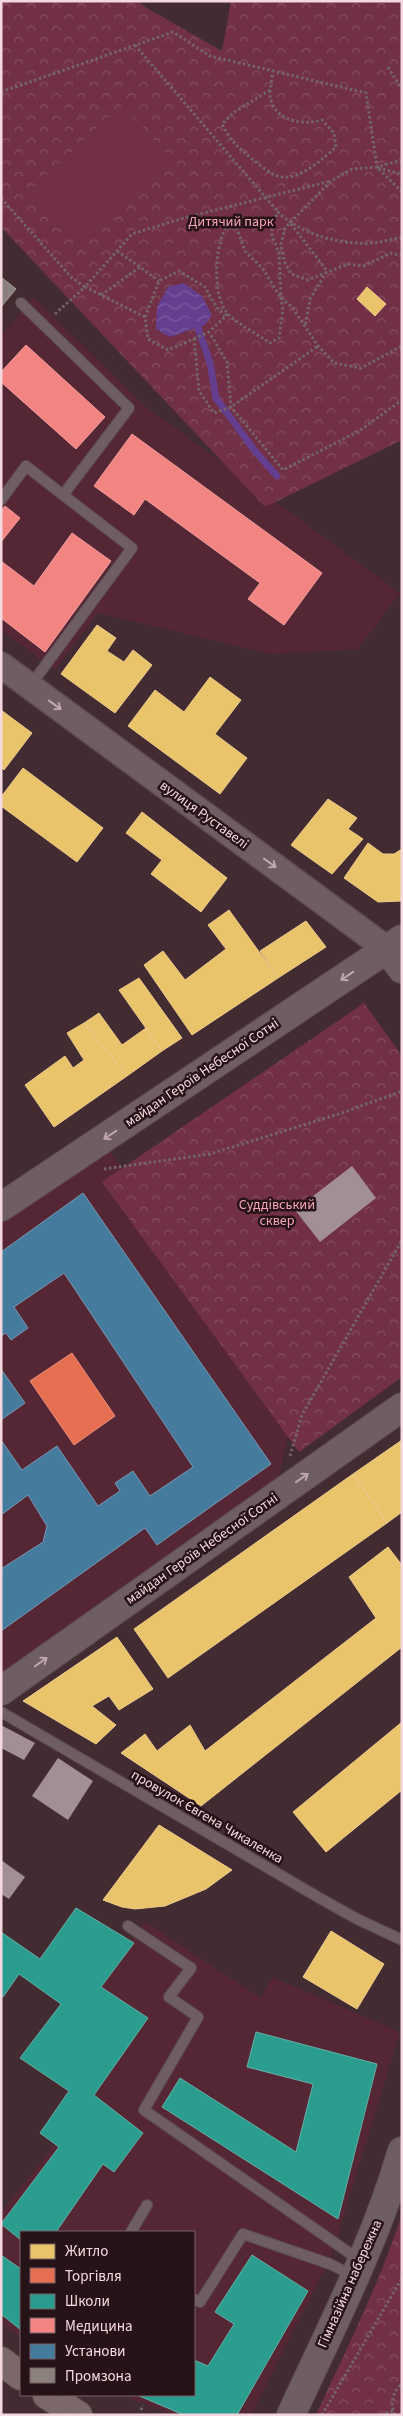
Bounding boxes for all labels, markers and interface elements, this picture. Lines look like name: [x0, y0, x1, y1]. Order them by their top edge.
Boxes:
park label: Дитячий парк: [188, 212, 274, 232]
one-way arrow: [48, 699, 61, 710]
street label: вулиця Руставелі: [155, 776, 253, 854]
one-way arrow: [263, 858, 277, 868]
one-way arrow: [340, 972, 354, 982]
street label: майдан Героїв Небесної Сотні: [121, 1014, 283, 1132]
one-way arrow: [103, 1130, 117, 1140]
park label: Суддівський сквер: [239, 1195, 315, 1231]
one-way arrow: [295, 1473, 309, 1483]
street label: майдан Героїв Небесної Сотні: [122, 1489, 282, 1609]
one-way arrow: [34, 1657, 47, 1668]
street label: провулок Євгена Чикаленка: [127, 1765, 287, 1869]
street label: Гімназійна набережна: [313, 2217, 387, 2351]
legend: [20, 2231, 195, 2396]
text: Житло: [65, 2241, 108, 2262]
text: Торгівля: [65, 2266, 122, 2287]
text: Школи: [65, 2291, 110, 2312]
text: Медицина: [65, 2316, 133, 2337]
text: Установи: [65, 2341, 126, 2362]
text: Промзона: [65, 2366, 132, 2387]

